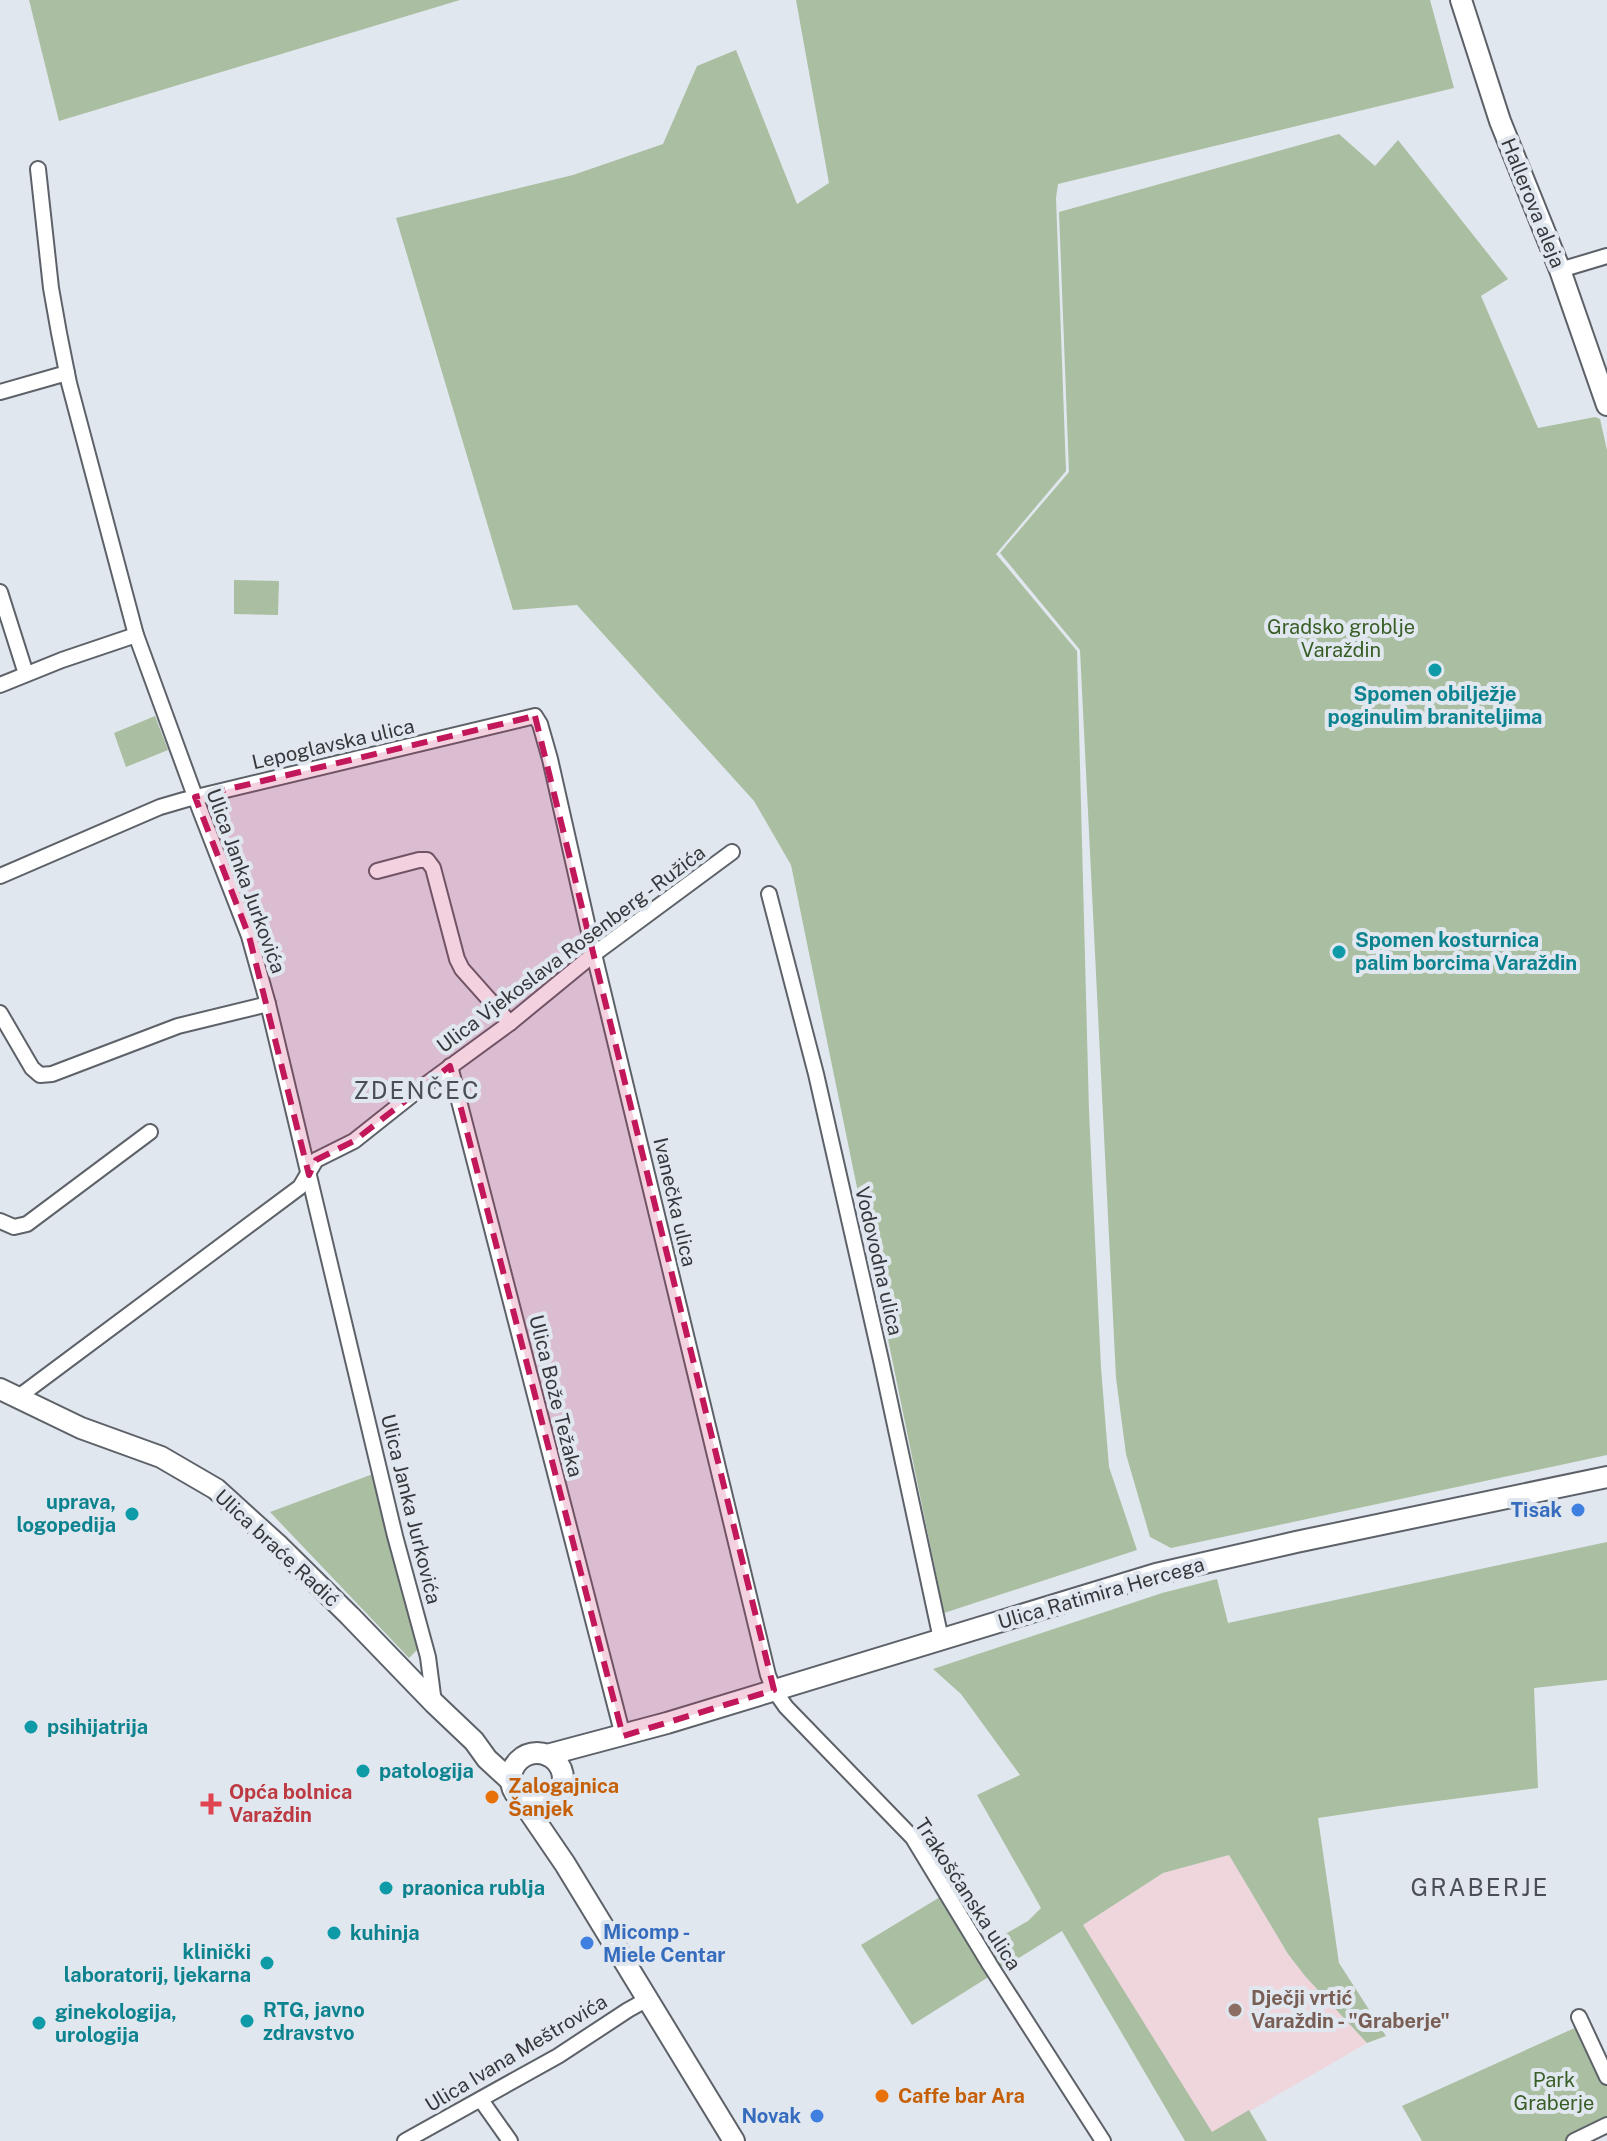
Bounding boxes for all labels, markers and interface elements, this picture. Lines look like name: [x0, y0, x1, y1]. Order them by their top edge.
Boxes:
street label: Hallerova aleja: [1496, 135, 1570, 271]
park label: Gradsko groblje Varaždin: [1267, 615, 1415, 662]
marker: Spomen obilježje poginulim braniteljima: [1426, 661, 1444, 679]
place label: Spomen obilježje poginulim braniteljima: [1328, 682, 1542, 729]
street label: Lepoglavska ulica: [249, 714, 417, 774]
street label: Ulica Janka Jurkovića: [201, 785, 291, 977]
street label: Ulica Vjekoslava Rosenberg - Ružića: [432, 840, 710, 1058]
place label: Spomen kosturnica palim borcima Varaždin: [1355, 928, 1577, 975]
marker: Spomen kosturnica palim borcima Varaždin: [1330, 943, 1348, 961]
district label: ZDENČEC: [354, 1076, 480, 1104]
street label: Ivanečka ulica: [648, 1135, 702, 1269]
street label: Vodovodna ulica: [850, 1184, 908, 1338]
street label: Ulica Bože Težaka: [524, 1313, 588, 1479]
street label: Ulica Janka Jurkovića: [376, 1412, 446, 1606]
street label: Ulica braće Radić: [210, 1484, 344, 1612]
place label: uprava, logopedija: [16, 1490, 116, 1537]
place label: Tisak: [1511, 1498, 1562, 1522]
marker: Tisak: [1569, 1501, 1587, 1519]
marker: uprava, logopedija: [123, 1505, 141, 1523]
street label: Ulica Ratimira Hercega: [995, 1552, 1207, 1634]
place label: psihijatrija: [47, 1715, 148, 1739]
marker: psihijatrija: [22, 1718, 40, 1736]
place label: patologija: [379, 1759, 474, 1783]
marker: patologija: [354, 1762, 372, 1780]
place label: Zalogajnica Šanjek: [508, 1774, 619, 1821]
place label: Opća bolnica Varaždin: [229, 1780, 352, 1827]
marker: Zalogajnica Šanjek: [483, 1788, 501, 1806]
marker: Opća bolnica Varaždin: [200, 1793, 222, 1815]
street label: Trakošćanska ulica: [910, 1813, 1026, 1975]
district label: GRABERJE: [1411, 1873, 1549, 1901]
place label: praonica rublja: [402, 1876, 545, 1900]
marker: praonica rublja: [377, 1879, 395, 1897]
place label: Micomp - Miele Centar: [603, 1920, 725, 1967]
place label: kuhinja: [350, 1921, 420, 1945]
marker: kuhinja: [325, 1924, 343, 1942]
marker: Micomp - Miele Centar: [578, 1934, 596, 1952]
place label: klinički laboratorij, ljekarna: [64, 1940, 251, 1987]
marker: klinički laboratorij, ljekarna: [258, 1954, 276, 1972]
place label: Dječji vrtić Varaždin - "Graberje": [1251, 1986, 1450, 2033]
street label: Ulica Ivana Meštrovića: [421, 1989, 611, 2117]
place label: RTG, javno zdravstvo: [263, 1998, 365, 2045]
place label: ginekologija, urologija: [55, 2000, 177, 2047]
marker: Dječji vrtić Varaždin - "Graberje": [1226, 2001, 1244, 2019]
marker: RTG, javno zdravstvo: [238, 2012, 256, 2030]
marker: ginekologija, urologija: [30, 2014, 48, 2032]
park label: Park Graberje: [1514, 2068, 1594, 2115]
place label: Caffe bar Ara: [898, 2084, 1025, 2108]
marker: Caffe bar Ara: [873, 2087, 891, 2105]
place label: Novak: [741, 2104, 801, 2128]
marker: Novak: [808, 2107, 826, 2125]

